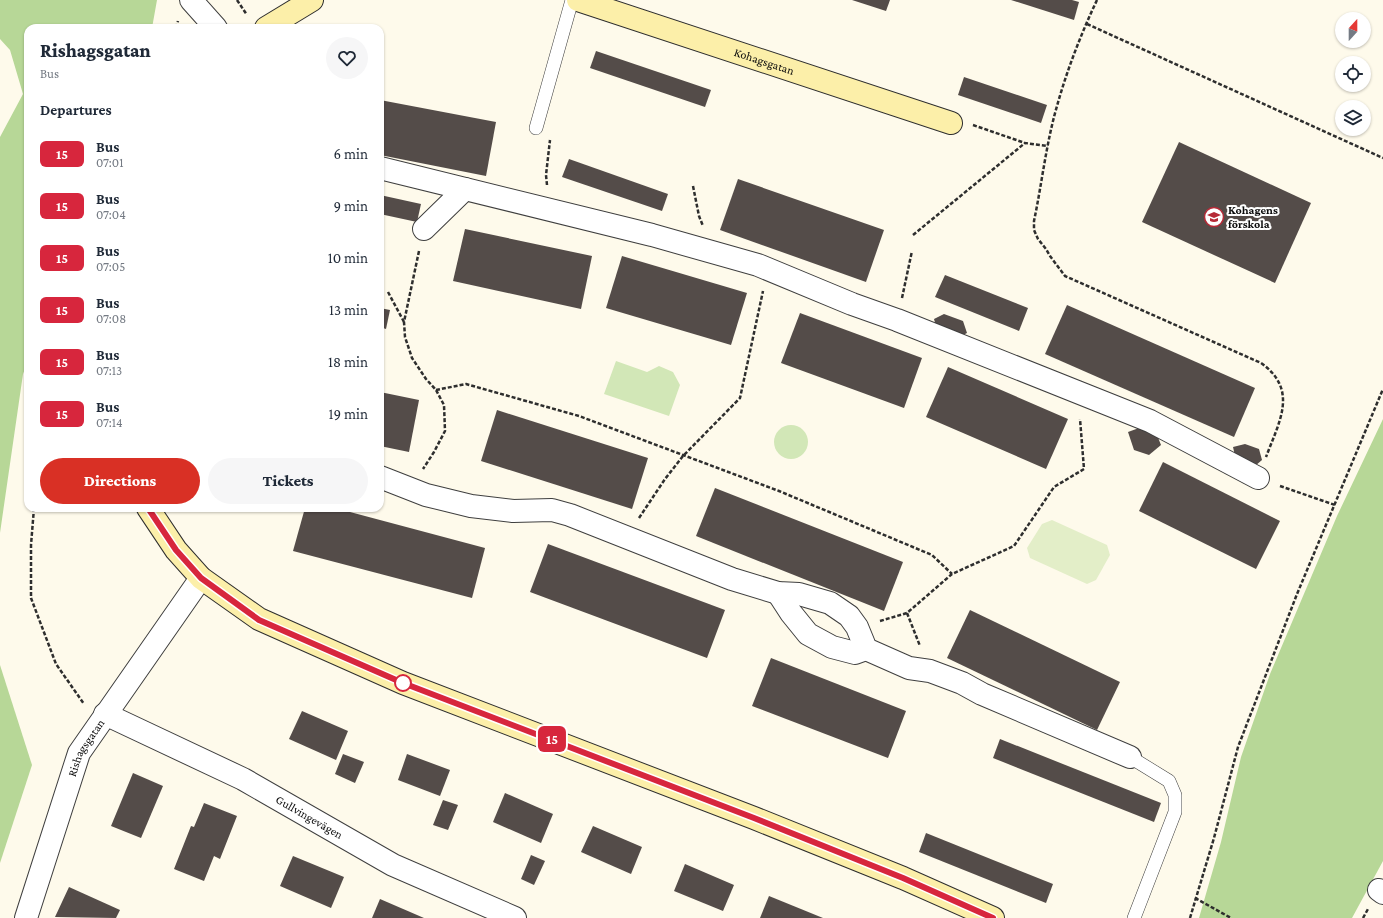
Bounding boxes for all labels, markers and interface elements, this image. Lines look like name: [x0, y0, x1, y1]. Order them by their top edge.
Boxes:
north arrow: [1335, 12, 1371, 48]
map controls: [1335, 12, 1371, 136]
button: heart: [326, 37, 368, 79]
text: Rishagsgatan: [40, 40, 151, 61]
street label: Kohagsgatan: [732, 45, 797, 78]
button: locate: [1335, 56, 1371, 92]
text: Bus: [40, 66, 59, 81]
button: layers: [1335, 100, 1371, 136]
text: Departures: [40, 102, 112, 118]
text: Bus: [96, 139, 119, 155]
text: 15: [56, 146, 68, 162]
text: 6 min: [334, 146, 368, 162]
text: 07:01: [96, 155, 123, 170]
text: Bus: [96, 191, 119, 207]
text: 15: [56, 198, 68, 214]
text: 9 min: [334, 198, 368, 214]
place label: Kohagens förskola: [1228, 203, 1278, 231]
school or university icon: Kohagens förskola: [1203, 206, 1225, 228]
text: 07:04: [96, 207, 126, 222]
text: Bus: [96, 243, 119, 259]
text: 15: [56, 250, 68, 266]
text: 10 min: [328, 250, 368, 266]
text: 07:05: [96, 259, 125, 274]
text: Bus: [96, 295, 119, 311]
text: 15: [56, 302, 68, 318]
text: 13 min: [329, 302, 368, 318]
text: 07:08: [96, 311, 126, 326]
text: Bus: [96, 347, 119, 363]
text: 15: [56, 354, 68, 370]
text: 18 min: [328, 354, 368, 370]
text: 07:13: [96, 363, 122, 378]
text: Bus: [96, 399, 119, 415]
text: 15: [56, 406, 68, 422]
text: 19 min: [329, 406, 368, 422]
text: 07:14: [96, 415, 123, 430]
button: Directions: [40, 458, 200, 504]
button: Tickets: [208, 458, 368, 504]
unlabelled marker: [394, 674, 412, 692]
street label: Rishagsgatan: [65, 716, 108, 778]
line badge: 15: [534, 726, 570, 752]
text: 15: [546, 731, 558, 747]
street label: Gullvingevägen: [273, 792, 346, 842]

